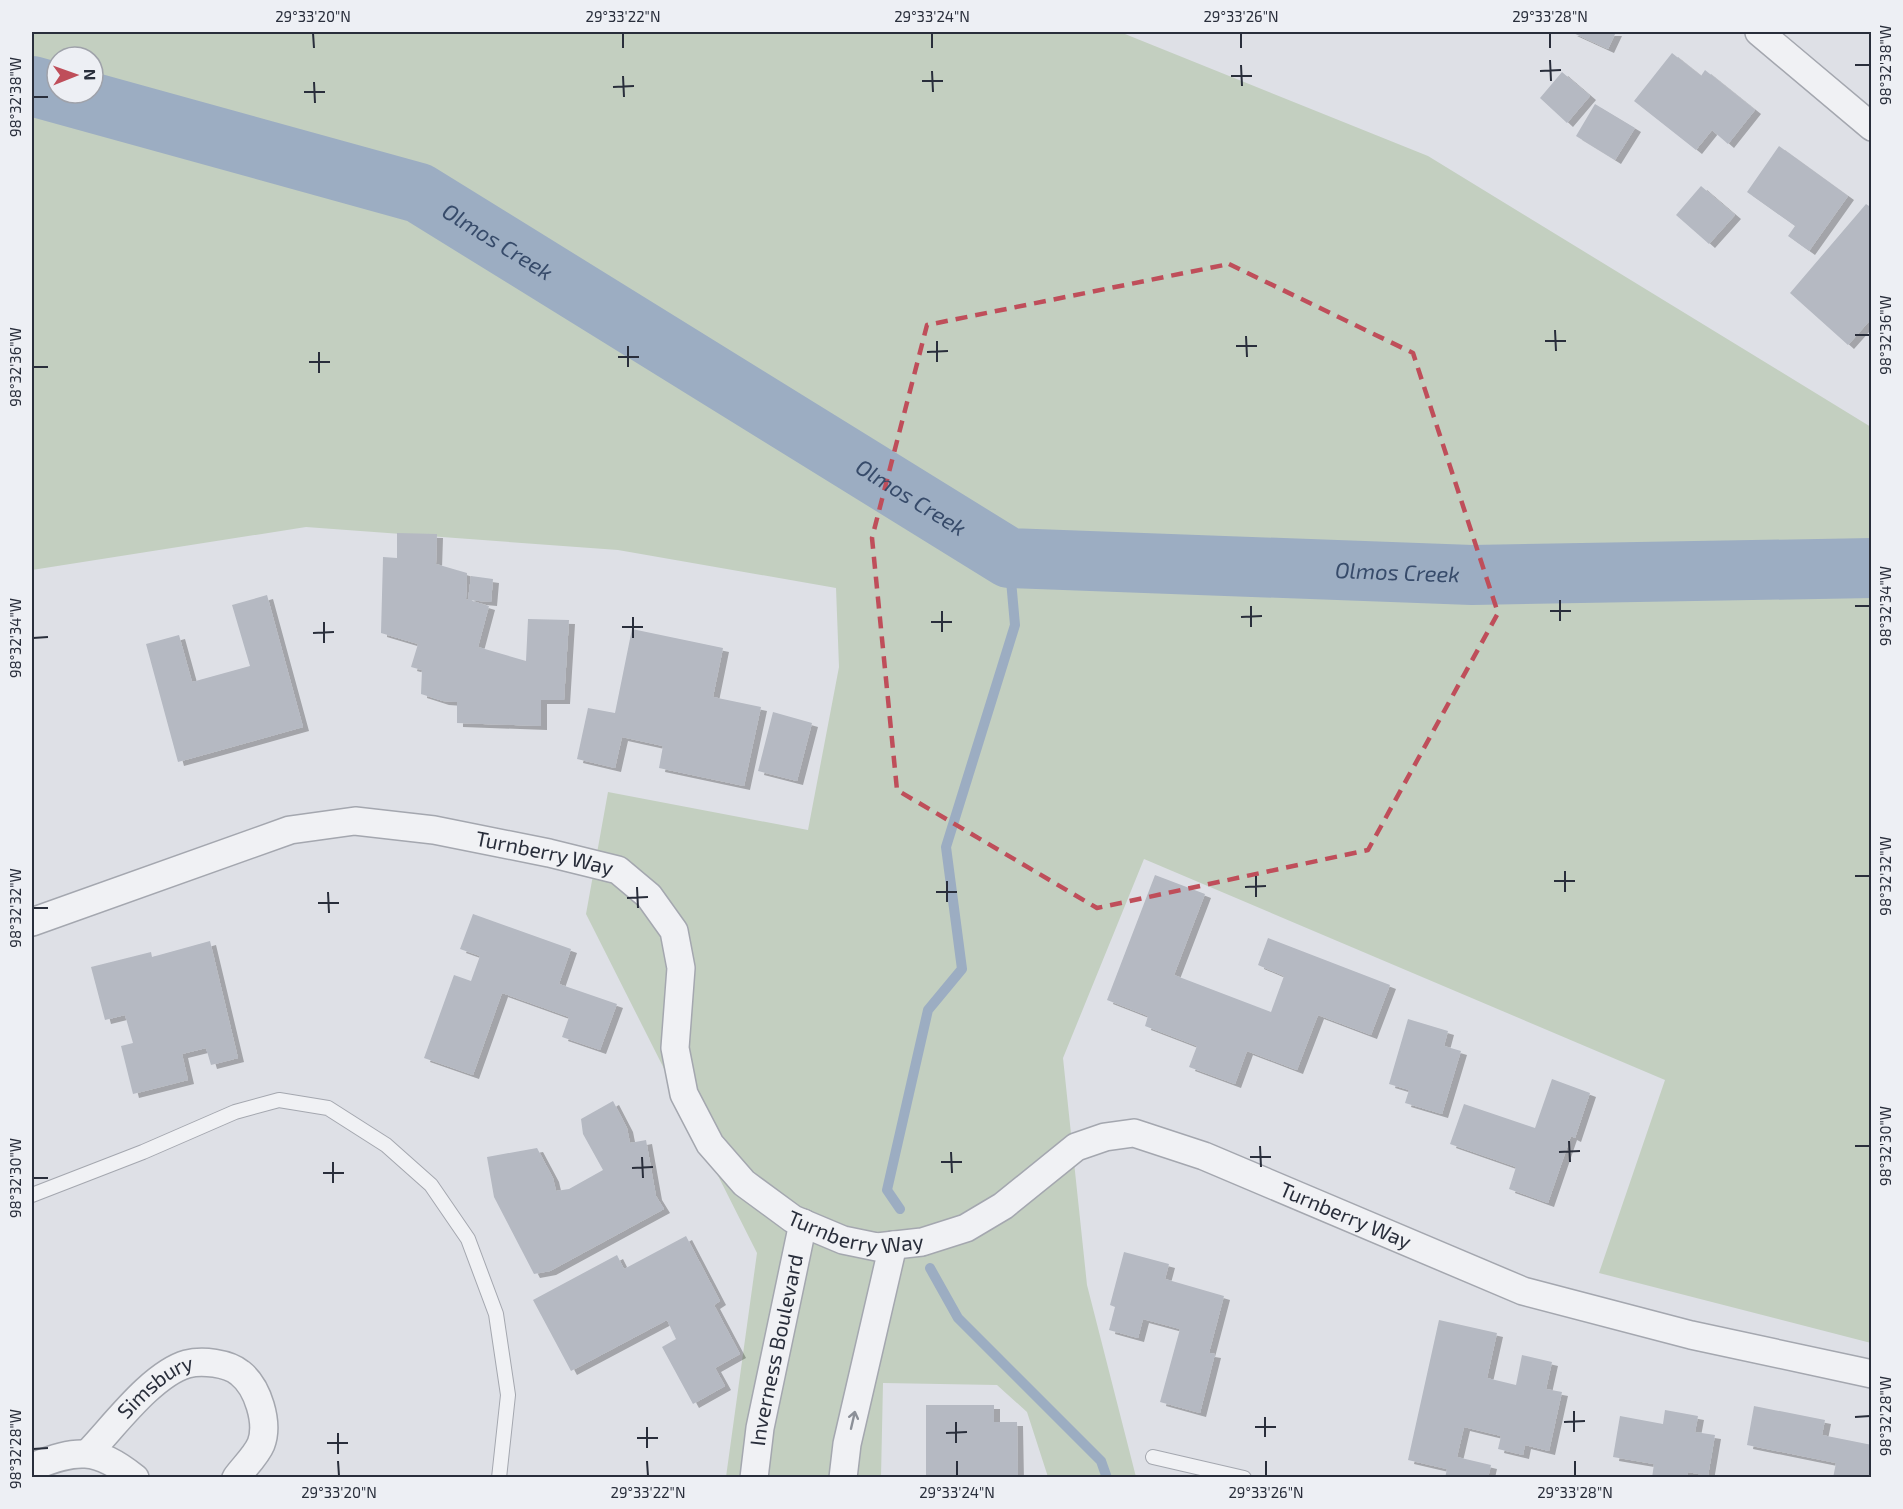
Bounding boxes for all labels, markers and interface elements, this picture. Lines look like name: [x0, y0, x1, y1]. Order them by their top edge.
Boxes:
text: 29°33'20"N: [275, 7, 351, 25]
text: 29°33'22"N: [585, 7, 661, 25]
text: 29°33'24"N: [894, 7, 970, 25]
text: 29°33'26"N: [1203, 7, 1279, 25]
text: 29°33'28"N: [1512, 7, 1588, 25]
text: 98°32'38"W: [1876, 25, 1894, 105]
north arrow: [45, 45, 105, 105]
text: 98°32'38"W: [6, 57, 24, 137]
text: N: [81, 69, 100, 81]
water label: Olmos Creek: [438, 197, 558, 285]
text: 98°32'36"W: [1876, 295, 1894, 375]
text: 98°32'36"W: [6, 327, 24, 407]
water label: Olmos Creek: [852, 453, 971, 540]
water label: Olmos Creek: [1335, 556, 1460, 587]
text: 98°32'34"W: [1876, 566, 1894, 646]
text: 98°32'34"W: [6, 598, 24, 678]
street label: Turnberry Way: [474, 825, 616, 879]
text: 98°32'32"W: [1876, 836, 1894, 916]
text: 98°32'32"W: [6, 868, 24, 948]
text: 98°32'30"W: [1876, 1106, 1894, 1186]
text: 98°32'30"W: [6, 1138, 24, 1218]
street label: Turnberry Way: [1276, 1176, 1416, 1253]
street label: Turnberry Way: [784, 1204, 925, 1258]
street label: Inverness Boulevard: [744, 1252, 807, 1447]
street label: Simsbury: [111, 1349, 195, 1423]
text: 98°32'28"W: [1876, 1376, 1894, 1456]
text: 98°32'28"W: [6, 1409, 24, 1489]
one-way arrow: [848, 1411, 859, 1430]
text: 29°33'20"N: [301, 1483, 377, 1501]
text: 29°33'22"N: [610, 1483, 686, 1501]
text: 29°33'24"N: [919, 1483, 995, 1501]
text: 29°33'26"N: [1228, 1483, 1304, 1501]
text: 29°33'28"N: [1537, 1483, 1613, 1501]

